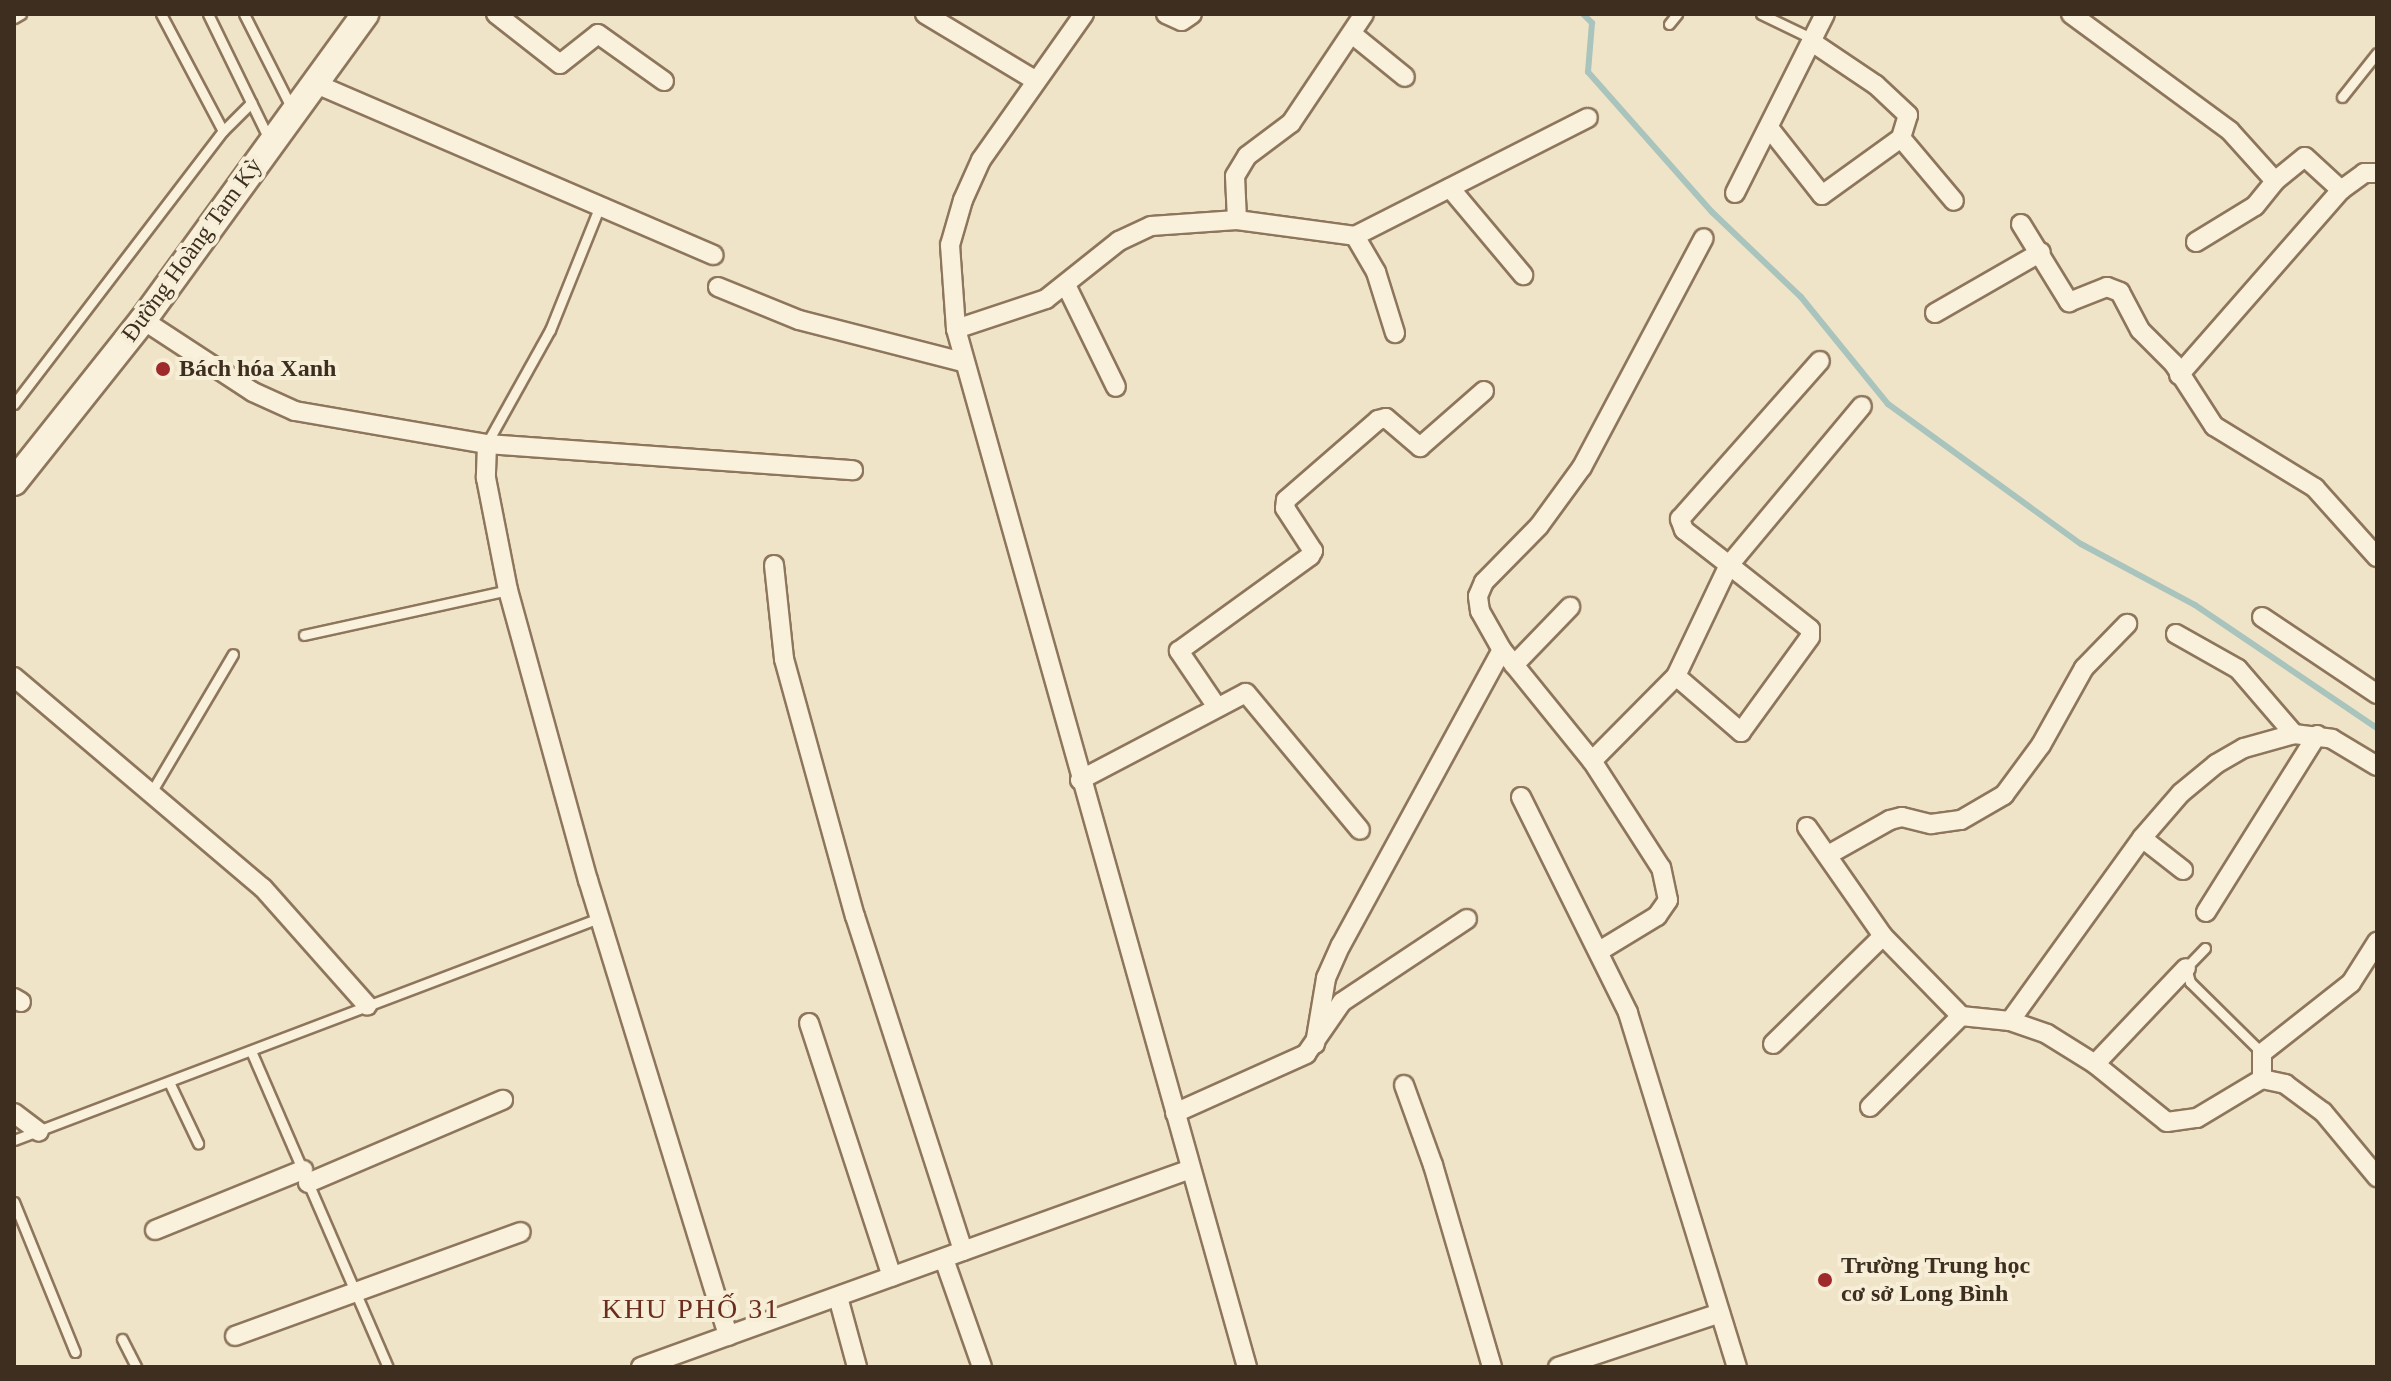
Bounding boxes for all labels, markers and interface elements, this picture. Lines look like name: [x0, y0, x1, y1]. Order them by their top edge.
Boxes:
street label: Đường Hoàng Tam Kỳ: [116, 152, 268, 348]
place label: Bách hóa Xanh: [179, 355, 336, 383]
marker: Bách hóa Xanh: [154, 360, 172, 378]
place label: Trường Trung học cơ sở Long Bình: [1841, 1252, 2030, 1308]
marker: Trường Trung học cơ sở Long Bình: [1816, 1271, 1834, 1289]
district label: KHU PHỐ 31: [602, 1292, 780, 1326]

